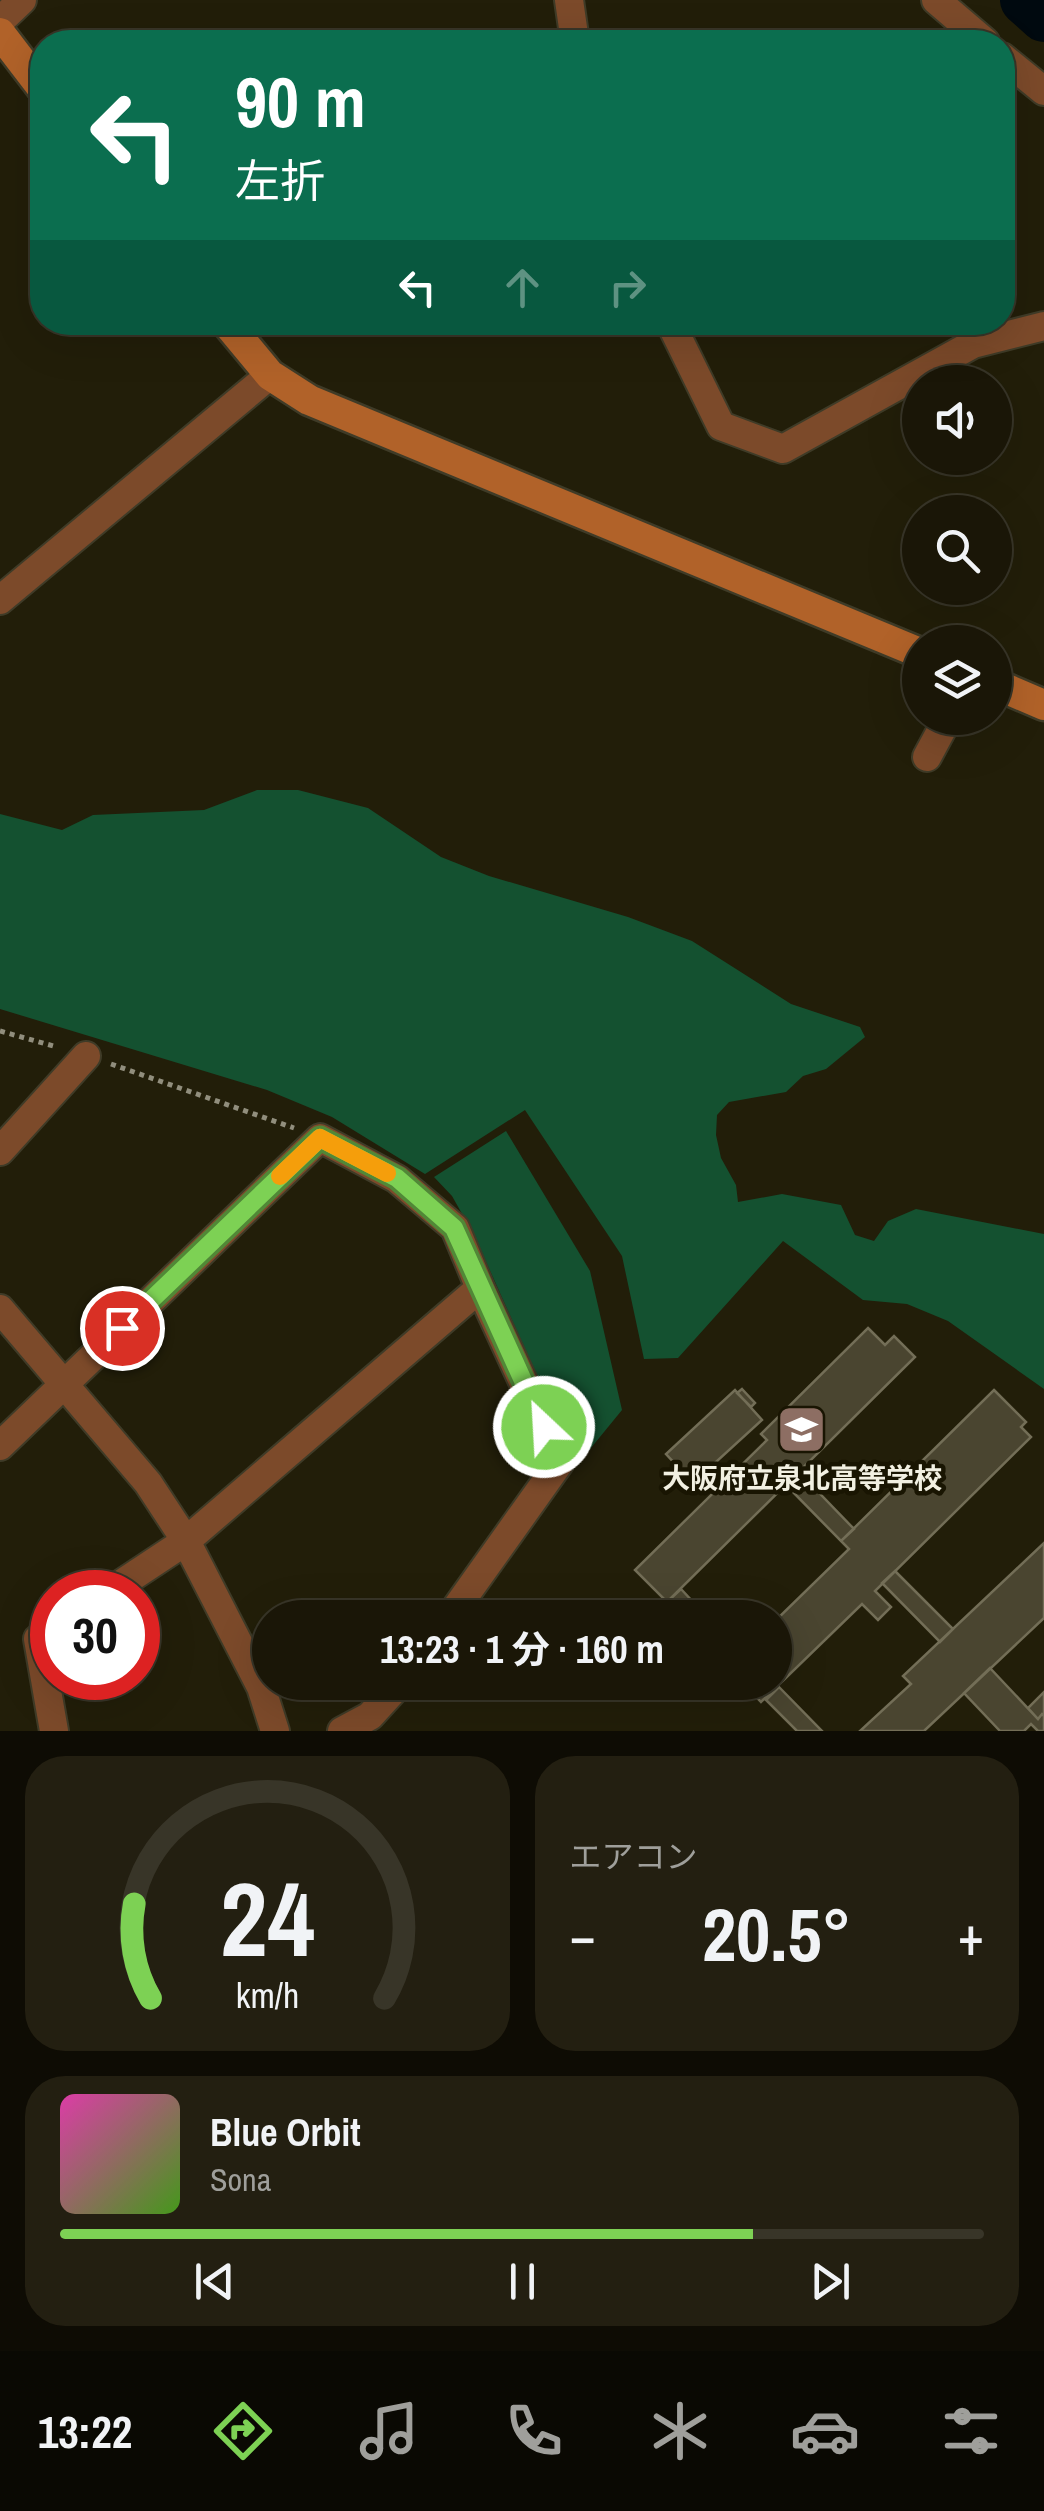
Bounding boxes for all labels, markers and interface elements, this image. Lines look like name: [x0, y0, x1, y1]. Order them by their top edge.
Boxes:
text: 90 m: [235, 55, 366, 149]
icon: left: [70, 70, 200, 200]
text: 左折: [235, 150, 325, 211]
icon: left: [390, 260, 445, 315]
icon: ahead: [495, 260, 550, 315]
icon: right: [600, 260, 655, 315]
map controls: [902, 365, 1012, 735]
button: sound: [902, 365, 1012, 475]
button: search: [902, 495, 1012, 605]
button: layers: [902, 625, 1012, 735]
pin: [80, 1286, 165, 1371]
icon: arrive: [95, 1301, 150, 1356]
position arrow: [492, 1375, 596, 1479]
school or university icon: 大阪府立泉北高等学校: [776, 1404, 828, 1456]
place label: 大阪府立泉北高等学校: [662, 1459, 942, 1497]
speed limit sign: 30: [30, 1570, 160, 1700]
text: 13:23 · 1 分 · 160 m: [380, 1624, 664, 1675]
text: エアコン: [570, 1835, 698, 1878]
text: 24: [220, 1848, 315, 1988]
text: 20.5°: [702, 1883, 852, 1984]
text: −: [570, 1898, 596, 1972]
text: +: [958, 1898, 984, 1972]
text: km/h: [235, 1971, 299, 2019]
text: Blue Orbit: [210, 2107, 361, 2158]
text: Sona: [210, 2158, 271, 2201]
icon: previous: [187, 2254, 242, 2309]
icon: pause: [495, 2254, 550, 2309]
icon: next: [803, 2254, 858, 2309]
icon: directions: [208, 2396, 278, 2466]
icon: music: [354, 2396, 424, 2466]
icon: phone: [499, 2396, 569, 2466]
icon: climate: [645, 2396, 715, 2466]
icon: car: [790, 2396, 860, 2466]
icon: filters: [936, 2396, 1006, 2466]
text: 13:22: [38, 2401, 132, 2462]

